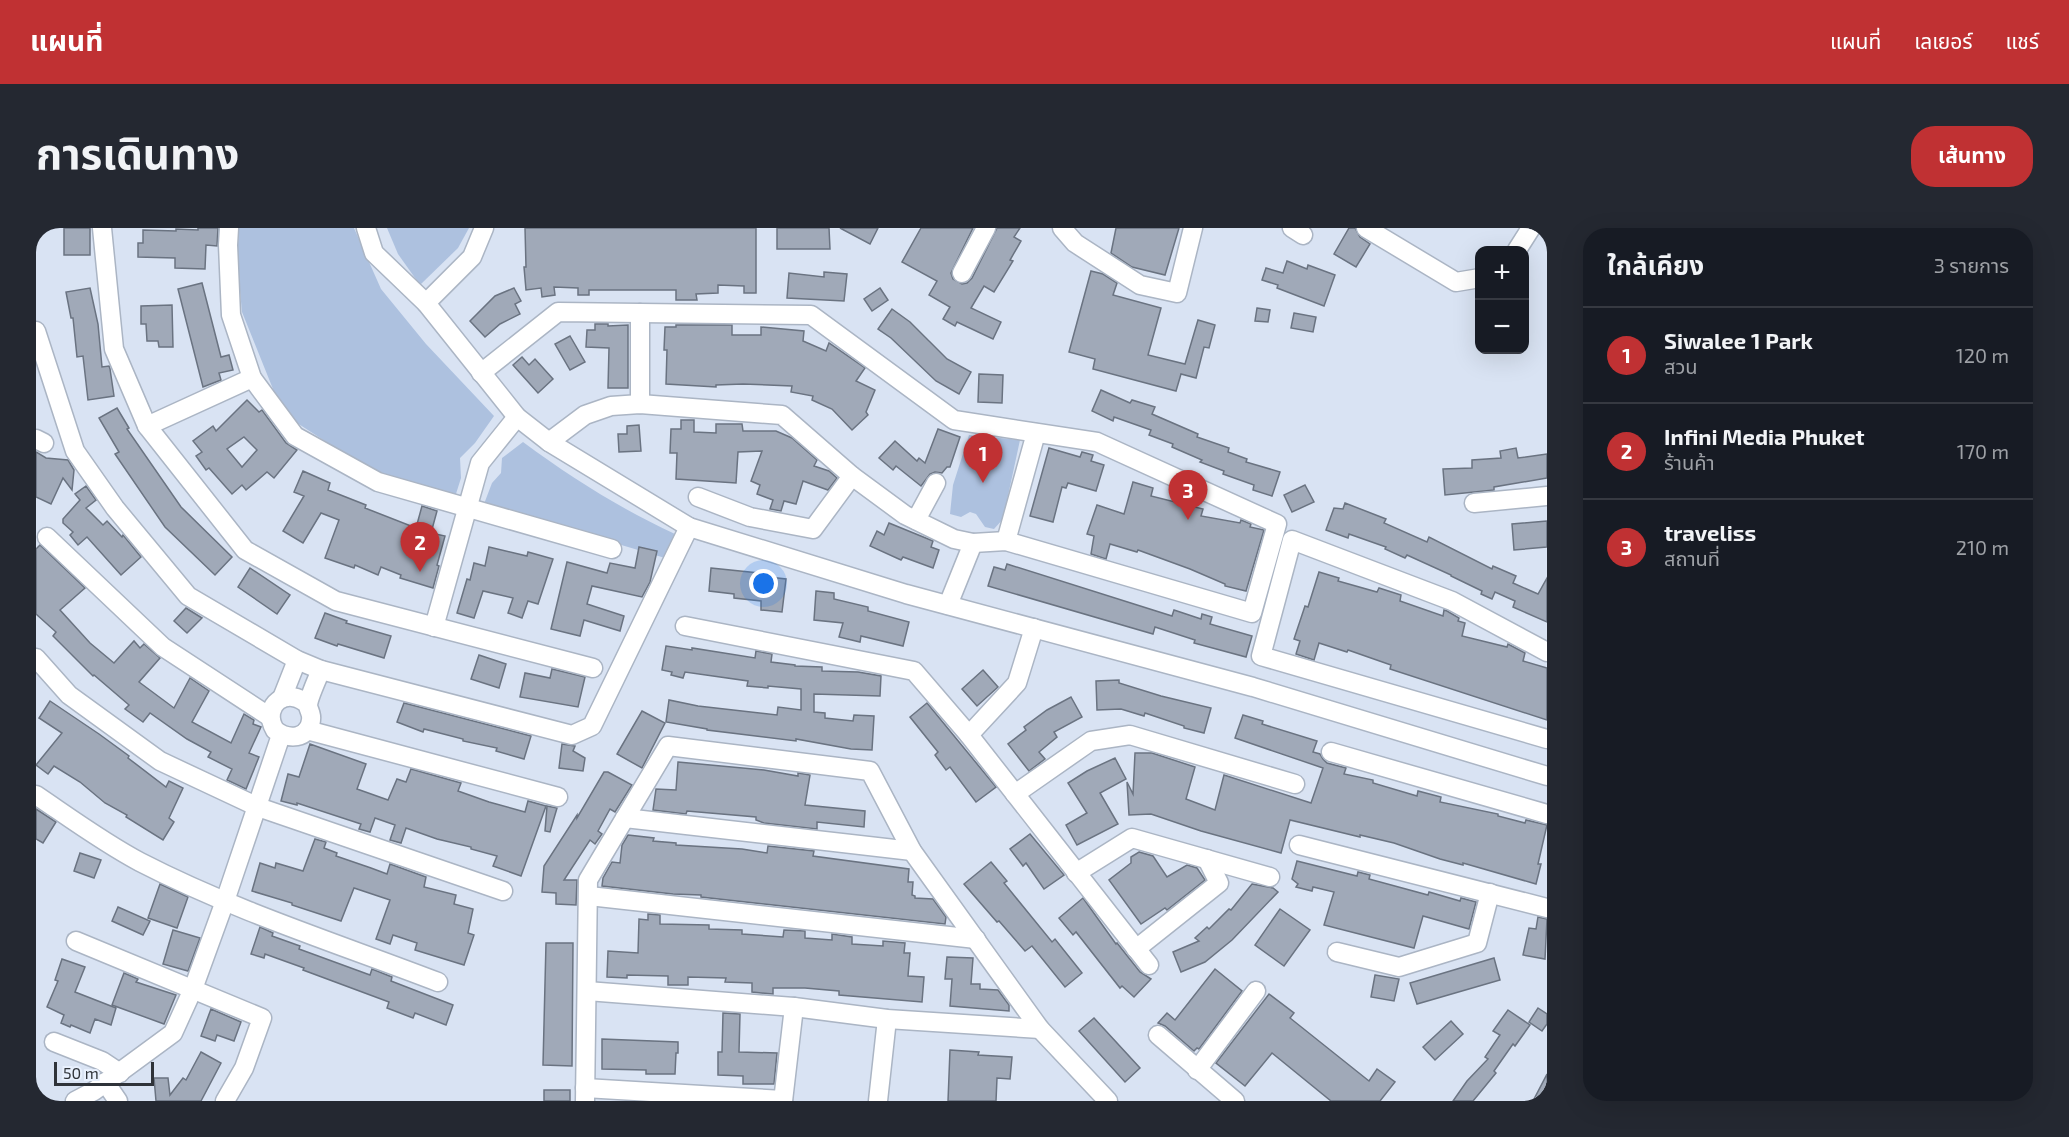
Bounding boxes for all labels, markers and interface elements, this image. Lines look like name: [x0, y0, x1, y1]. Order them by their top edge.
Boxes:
text: แผนที่: [30, 23, 103, 57]
text: แผนที่: [1830, 28, 1881, 53]
text: เลเยอร์: [1914, 28, 1973, 53]
text: แชร์: [2006, 28, 2039, 53]
button: เส้นทาง: [1911, 126, 2033, 187]
text: การเดินทาง: [36, 127, 239, 177]
map controls: [1475, 246, 1529, 354]
button: +: [1475, 246, 1529, 300]
text: ใกล้เคียง: [1607, 249, 1704, 280]
text: 3 รายการ: [1934, 253, 2009, 277]
button: −: [1475, 300, 1529, 354]
text: Siwalee 1 Park: [1664, 327, 1813, 353]
text: 1: [1622, 343, 1631, 367]
text: 120 m: [1956, 343, 2009, 367]
text: สวน: [1664, 354, 1698, 378]
text: Infini Media Phuket: [1664, 423, 1865, 449]
pin: 1: [964, 434, 1002, 483]
text: 2: [1621, 439, 1632, 463]
text: 170 m: [1957, 439, 2009, 463]
text: ร้านค้า: [1664, 450, 1715, 474]
pin: 3: [1168, 470, 1208, 520]
text: traveliss: [1664, 519, 1756, 545]
pin: 2: [400, 522, 440, 572]
text: 3: [1621, 535, 1632, 559]
text: 210 m: [1956, 535, 2009, 559]
text: สถานที่: [1664, 546, 1720, 570]
your location: [749, 569, 778, 598]
scale bar: [54, 1059, 154, 1086]
text: 50 m: [63, 1063, 99, 1082]

